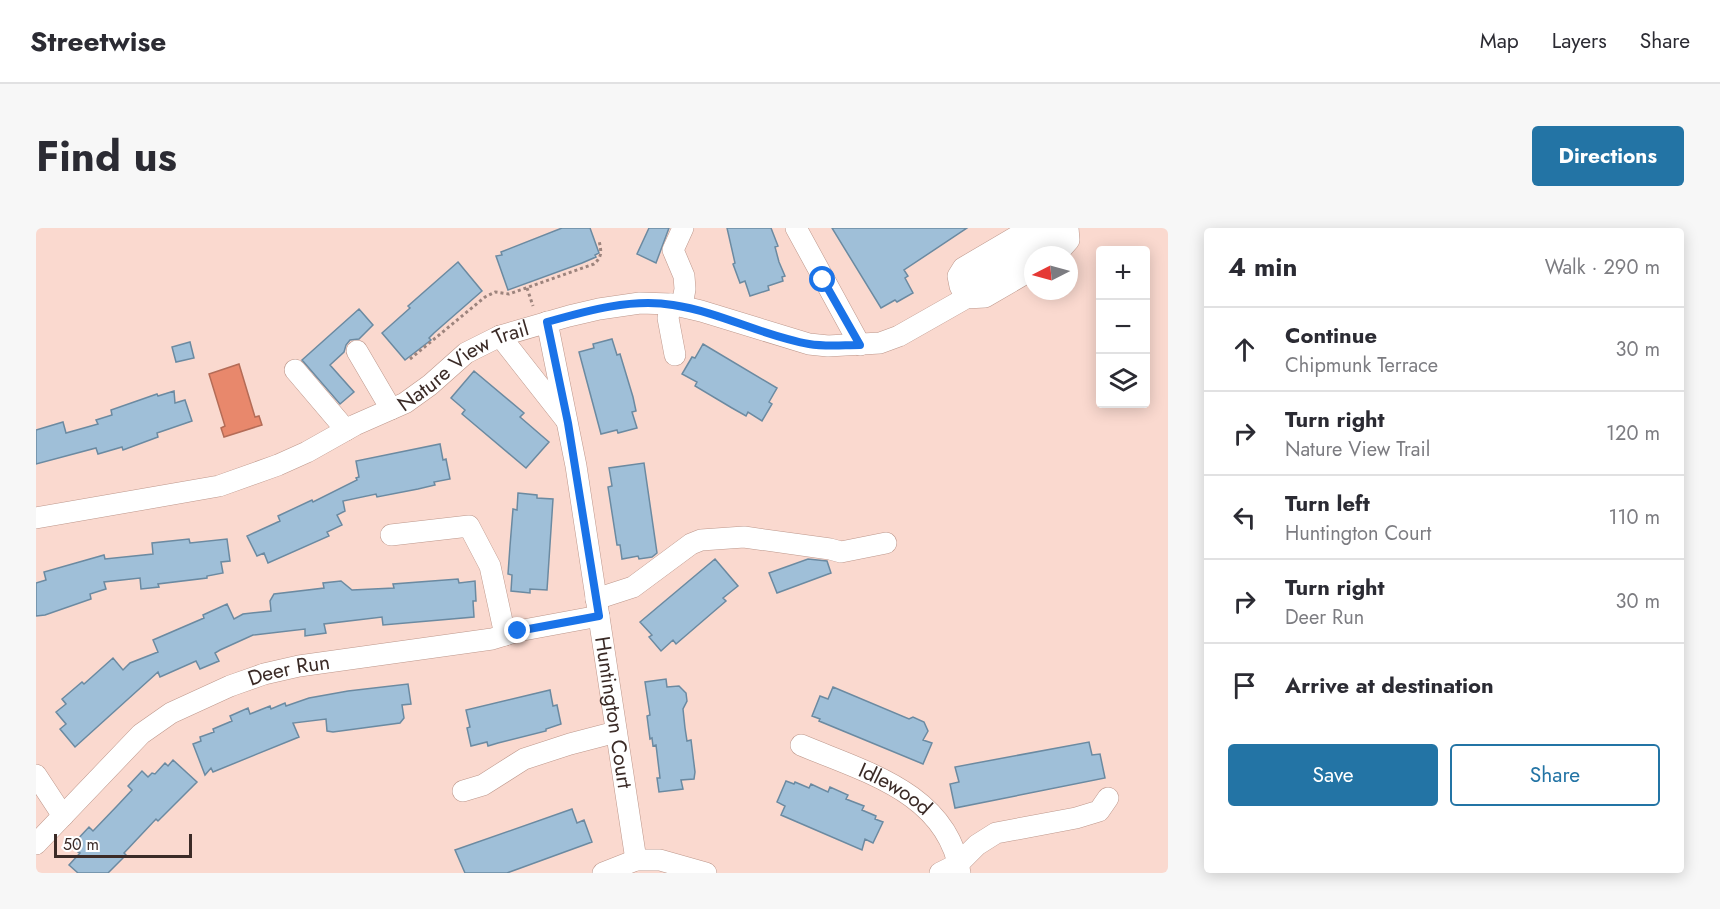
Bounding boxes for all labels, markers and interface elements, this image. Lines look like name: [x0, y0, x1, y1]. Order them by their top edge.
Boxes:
text: Streetwise: [30, 21, 166, 62]
text: Map: [1480, 26, 1519, 56]
text: Layers: [1552, 26, 1607, 56]
text: Share: [1640, 26, 1690, 56]
text: Find us: [36, 126, 177, 187]
button: Directions: [1532, 126, 1684, 186]
north arrow: [1024, 246, 1078, 300]
map controls: [1096, 246, 1150, 408]
button: +: [1096, 246, 1150, 300]
text: 4 min: [1228, 248, 1297, 286]
text: Walk · 290 m: [1545, 253, 1660, 282]
route start: [809, 266, 835, 292]
button: −: [1096, 300, 1150, 354]
street label: Nature View Trail: [391, 313, 532, 419]
text: Continue: [1285, 319, 1377, 351]
icon: ahead: [1228, 333, 1261, 366]
text: 30 m: [1615, 335, 1660, 364]
text: Chipmunk Terrace: [1285, 351, 1438, 380]
button: layers: [1096, 354, 1150, 408]
text: Turn right: [1285, 403, 1385, 435]
icon: right: [1228, 417, 1261, 450]
text: 120 m: [1606, 419, 1660, 448]
text: Nature View Trail: [1285, 435, 1430, 464]
text: Turn left: [1285, 487, 1370, 519]
icon: left: [1228, 501, 1261, 534]
text: 110 m: [1608, 503, 1660, 532]
text: Huntington Court: [1285, 519, 1431, 548]
text: Turn right: [1285, 571, 1385, 603]
icon: right: [1228, 585, 1261, 618]
text: 30 m: [1615, 587, 1660, 616]
text: Deer Run: [1285, 603, 1364, 632]
route end: [504, 617, 530, 643]
street label: Huntington Court: [587, 634, 640, 790]
street label: Deer Run: [244, 647, 332, 694]
icon: arrive: [1228, 669, 1261, 702]
text: Arrive at destination: [1285, 669, 1494, 701]
button: Save: [1228, 744, 1438, 806]
button: Share: [1450, 744, 1660, 806]
street label: Idlewood: [854, 755, 939, 822]
scale bar: [54, 831, 192, 858]
text: 50 m: [63, 833, 99, 856]

